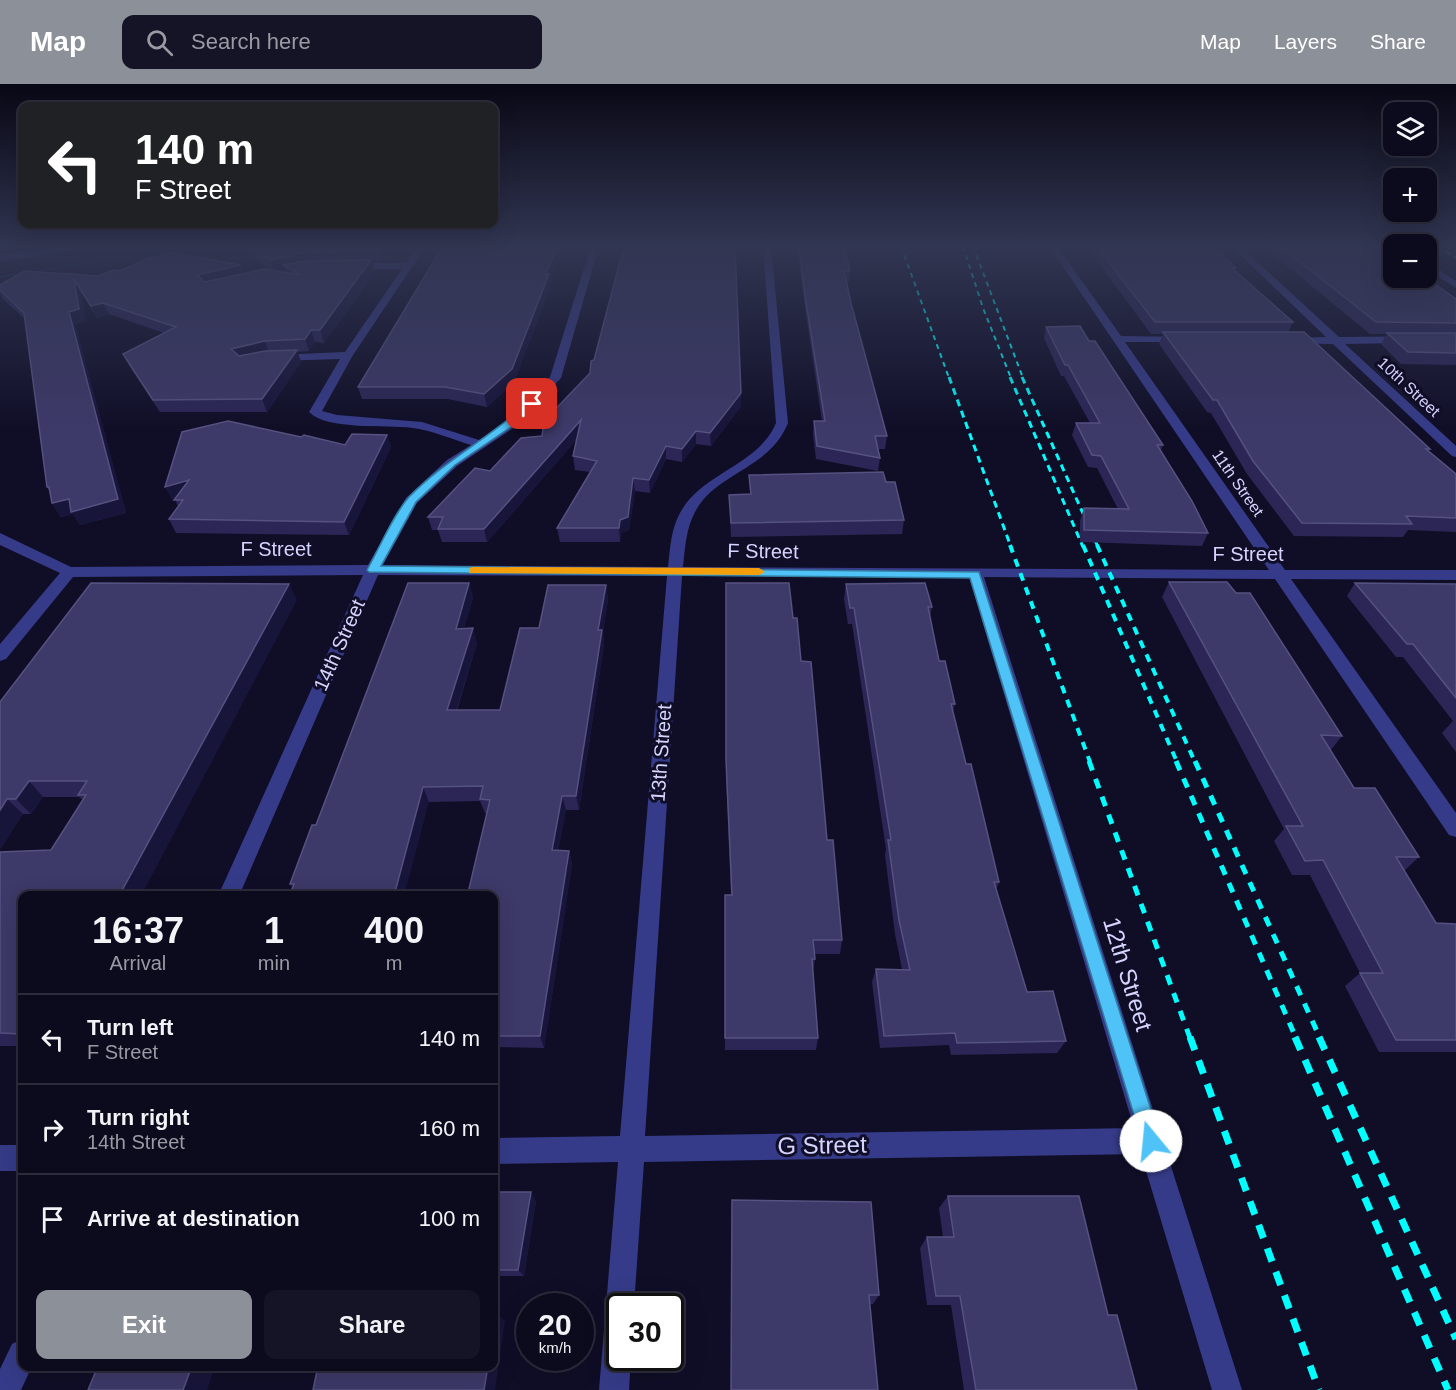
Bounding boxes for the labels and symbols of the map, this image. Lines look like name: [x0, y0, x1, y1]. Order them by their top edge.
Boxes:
street label: 10th Street: [1375, 354, 1444, 420]
pin: [506, 378, 557, 429]
street label: 11th Street: [1209, 447, 1267, 520]
street label: F Street: [240, 538, 312, 560]
street label: F Street: [727, 539, 799, 563]
street label: F Street: [1212, 543, 1284, 565]
street label: 14th Street: [309, 595, 369, 694]
street label: 13th Street: [647, 703, 675, 803]
street label: 12th Street: [1098, 914, 1158, 1034]
position arrow: [1119, 1109, 1183, 1173]
street label: G Street: [777, 1131, 867, 1159]
speed limit sign: 30: [606, 1293, 684, 1371]

